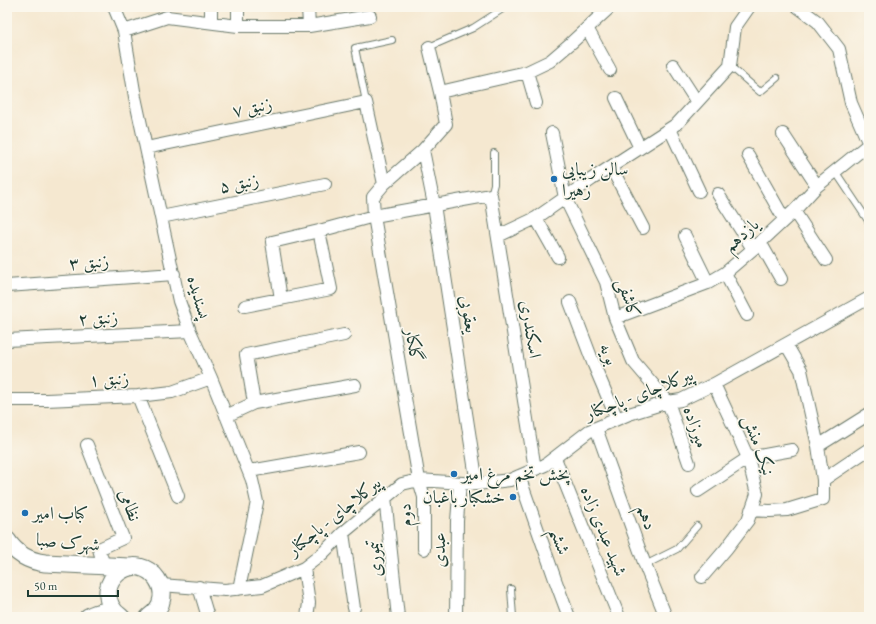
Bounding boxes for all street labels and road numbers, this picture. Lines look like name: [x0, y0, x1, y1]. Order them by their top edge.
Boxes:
street label: زنبق ۷: [230, 91, 274, 122]
street label: زنبق ۵: [217, 167, 261, 198]
street label: یازدهم: [718, 212, 769, 261]
street label: زنبق ۳: [68, 249, 110, 274]
street label: پسندیده: [181, 273, 217, 322]
street label: کاشفی: [611, 275, 646, 321]
street label: یعقوبی: [453, 293, 484, 336]
street label: اسکندری: [516, 298, 547, 360]
street label: زنبق ۲: [77, 305, 119, 330]
street label: گلکار: [400, 324, 429, 364]
street label: بویه: [595, 339, 624, 368]
street label: پیرکلاچای - پاچکنار: [579, 362, 699, 427]
street label: زنبق ۱: [88, 366, 130, 391]
street label: میرزاده: [679, 403, 714, 451]
street label: نیک منش: [737, 411, 781, 479]
street label: پیرکلاچای - پاچکنار: [280, 470, 388, 563]
street label: شهید عبدی زاده: [575, 482, 633, 580]
street label: نظامی: [114, 485, 147, 524]
street label: دهم: [627, 501, 663, 535]
street label: دوم: [393, 503, 421, 527]
street label: ششم: [539, 524, 576, 560]
street label: شهرک صبا: [35, 527, 101, 557]
street label: عبدی: [427, 532, 450, 568]
street label: تیموری: [360, 539, 387, 578]

